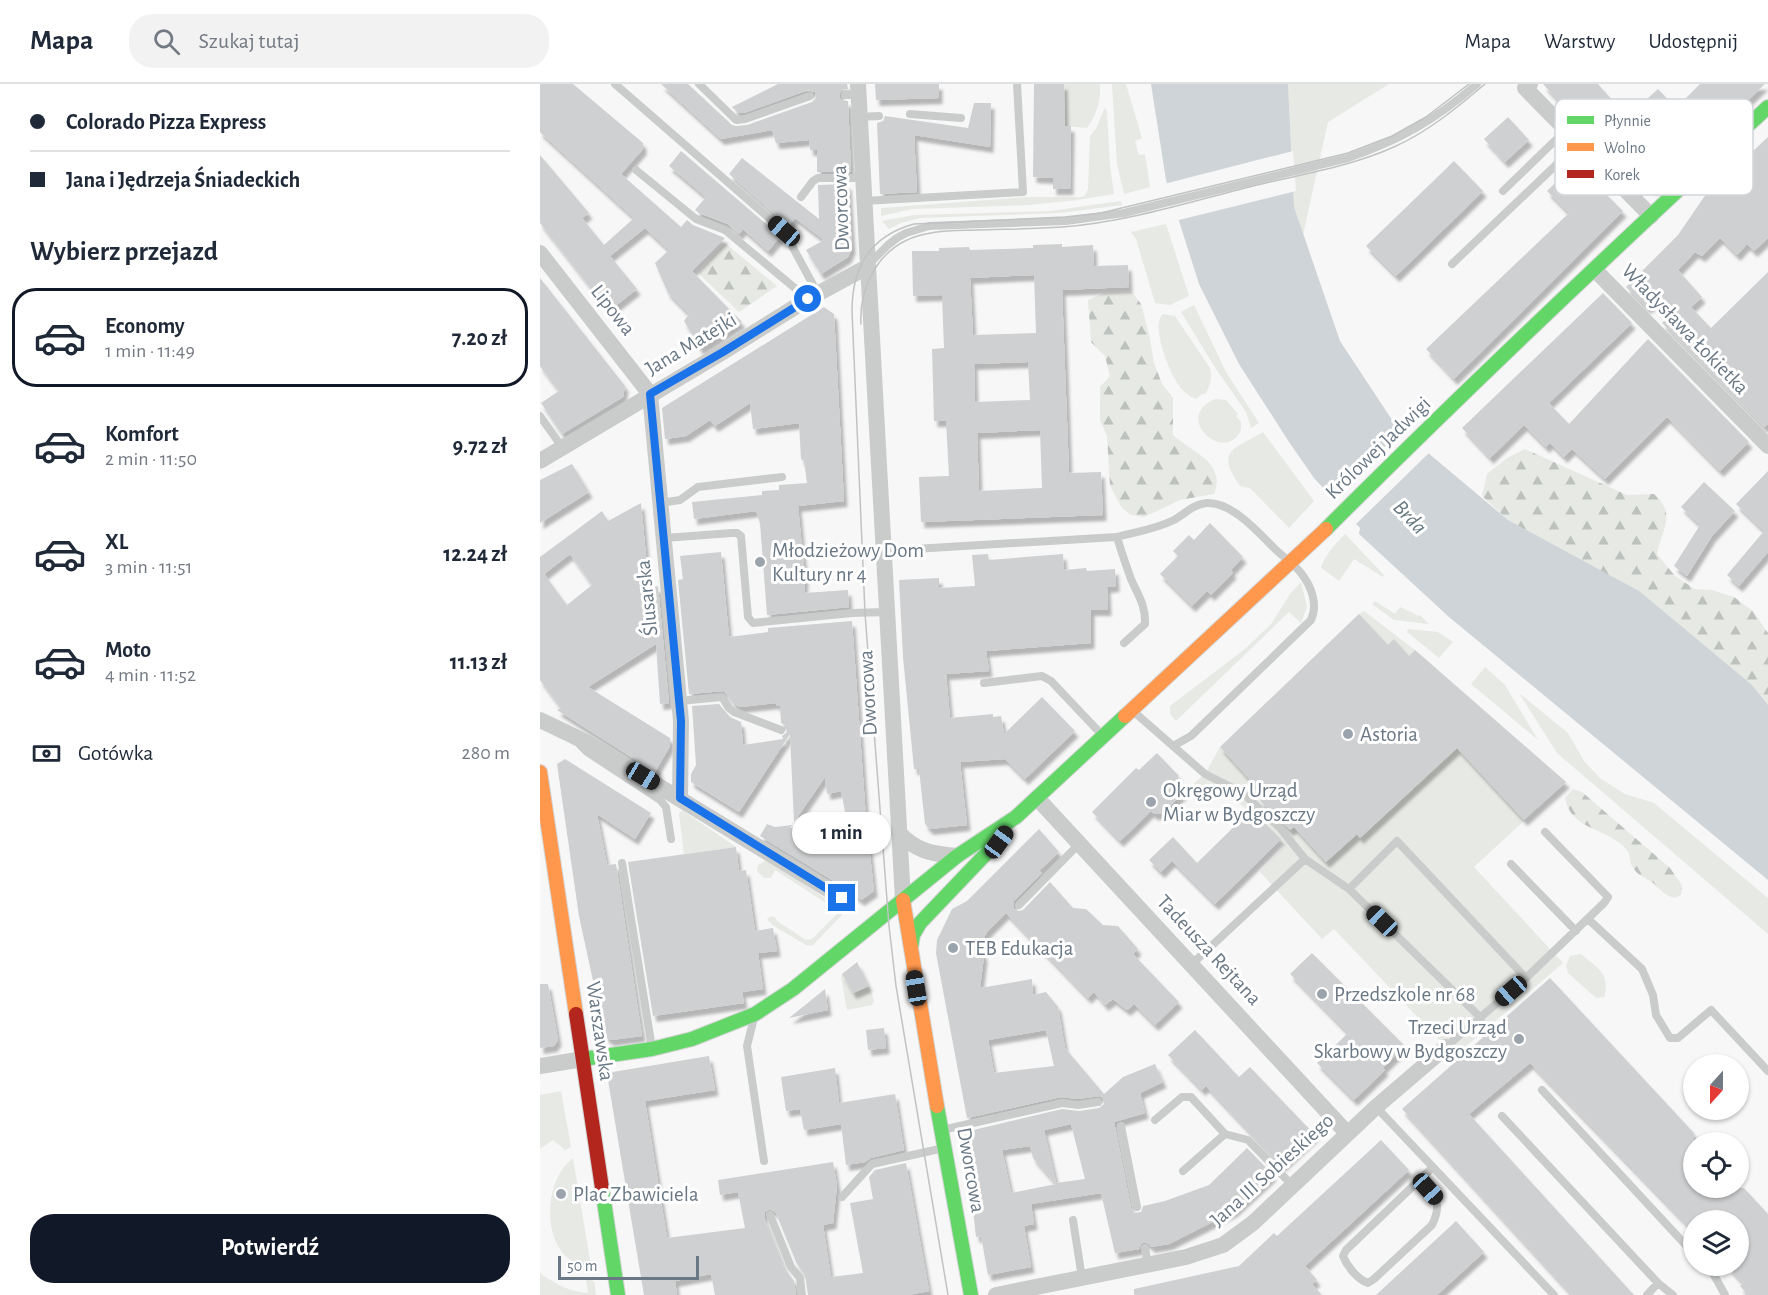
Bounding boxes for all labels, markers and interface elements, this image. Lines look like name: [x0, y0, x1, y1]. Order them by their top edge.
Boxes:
search box: [129, 14, 549, 68]
icon: search: [150, 25, 183, 58]
text: Mapa: [30, 27, 93, 55]
text: Szukaj tutaj: [198, 30, 300, 52]
text: Mapa: [1465, 31, 1511, 52]
text: Warstwy: [1544, 31, 1615, 52]
text: Udostępnij: [1648, 31, 1738, 52]
legend: [1555, 99, 1753, 195]
text: Colorado Pizza Express: [66, 111, 266, 133]
text: Płynnie: [1604, 113, 1651, 130]
text: Wolno: [1604, 140, 1646, 156]
street label: Dworcowa: [829, 164, 853, 251]
text: Korek: [1604, 167, 1641, 183]
text: Jana i Jędrzeja Śniadeckich: [66, 169, 300, 191]
car: [765, 212, 803, 250]
text: Wybierz przejazd: [30, 238, 218, 265]
street label: Władysława Łokietka: [1618, 260, 1753, 398]
street label: Lipowa: [587, 281, 639, 340]
route start: [794, 285, 821, 312]
street label: Jana Matejki: [642, 309, 740, 379]
icon: car: [33, 311, 87, 365]
text: Economy: [105, 315, 185, 337]
text: 7.20 zł: [452, 327, 507, 349]
text: 1 min · 11:49: [105, 341, 195, 361]
street label: Królowej Jadwigi: [1321, 393, 1435, 503]
icon: car: [33, 419, 87, 473]
text: Komfort: [105, 423, 179, 445]
text: 9.72 zł: [452, 435, 507, 457]
text: 2 min · 11:50: [105, 449, 197, 469]
water label: Brda: [1389, 496, 1431, 538]
icon: car: [33, 527, 87, 581]
text: XL: [105, 531, 128, 553]
place label: Młodzieżowy Dom Kultury nr 4: [772, 540, 924, 585]
text: 12.24 zł: [443, 543, 507, 565]
marker: Młodzieżowy Dom Kultury nr 4: [753, 555, 767, 569]
text: 3 min · 11:51: [105, 557, 192, 577]
street label: Ślusarska: [630, 559, 661, 637]
icon: car: [33, 635, 87, 689]
text: Moto: [105, 639, 151, 661]
street label: Dworcowa: [855, 649, 881, 736]
text: 11.13 zł: [450, 651, 507, 673]
text: 4 min · 11:52: [105, 665, 196, 685]
place label: Astoria: [1360, 724, 1418, 745]
marker: Astoria: [1341, 727, 1355, 741]
icon: cash: [30, 737, 63, 770]
text: Gotówka: [78, 742, 153, 764]
text: 280 m: [462, 743, 510, 763]
car: [623, 759, 663, 793]
place label: Okręgowy Urząd Miar w Bydgoszczy: [1163, 780, 1315, 825]
marker: Okręgowy Urząd Miar w Bydgoszczy: [1144, 795, 1158, 809]
callout: 1 min: [792, 811, 892, 853]
car: [981, 822, 1017, 862]
text: 1 min: [820, 823, 863, 843]
route end: [828, 884, 855, 911]
street label: Tadeusza Rejtana: [1153, 891, 1265, 1009]
car: [1363, 902, 1401, 940]
place label: TEB Edukacja: [965, 938, 1074, 959]
marker: TEB Edukacja: [946, 941, 960, 955]
car: [904, 969, 928, 1007]
car: [1492, 972, 1530, 1010]
street label: Warszawska: [583, 980, 617, 1083]
place label: Przedszkole nr 68: [1334, 984, 1475, 1005]
marker: Przedszkole nr 68: [1315, 987, 1329, 1001]
place label: Trzeci Urząd Skarbowy w Bydgoszczy: [1314, 1017, 1507, 1062]
marker: Trzeci Urząd Skarbowy w Bydgoszczy: [1512, 1032, 1526, 1046]
north arrow: [1683, 1054, 1749, 1120]
map controls: [1683, 1054, 1749, 1276]
street label: Jana III Sobieskiego: [1206, 1109, 1338, 1231]
street label: Dworcowa: [953, 1126, 989, 1214]
button: locate: [1683, 1132, 1749, 1198]
car: [1409, 1170, 1447, 1208]
place label: Plac Zbawiciela: [573, 1184, 699, 1205]
marker: Plac Zbawiciela: [554, 1187, 568, 1201]
button: layers: [1683, 1210, 1749, 1276]
button: Potwierdź: [30, 1214, 510, 1283]
scale bar: [558, 1253, 699, 1280]
text: 50 m: [567, 1258, 598, 1274]

